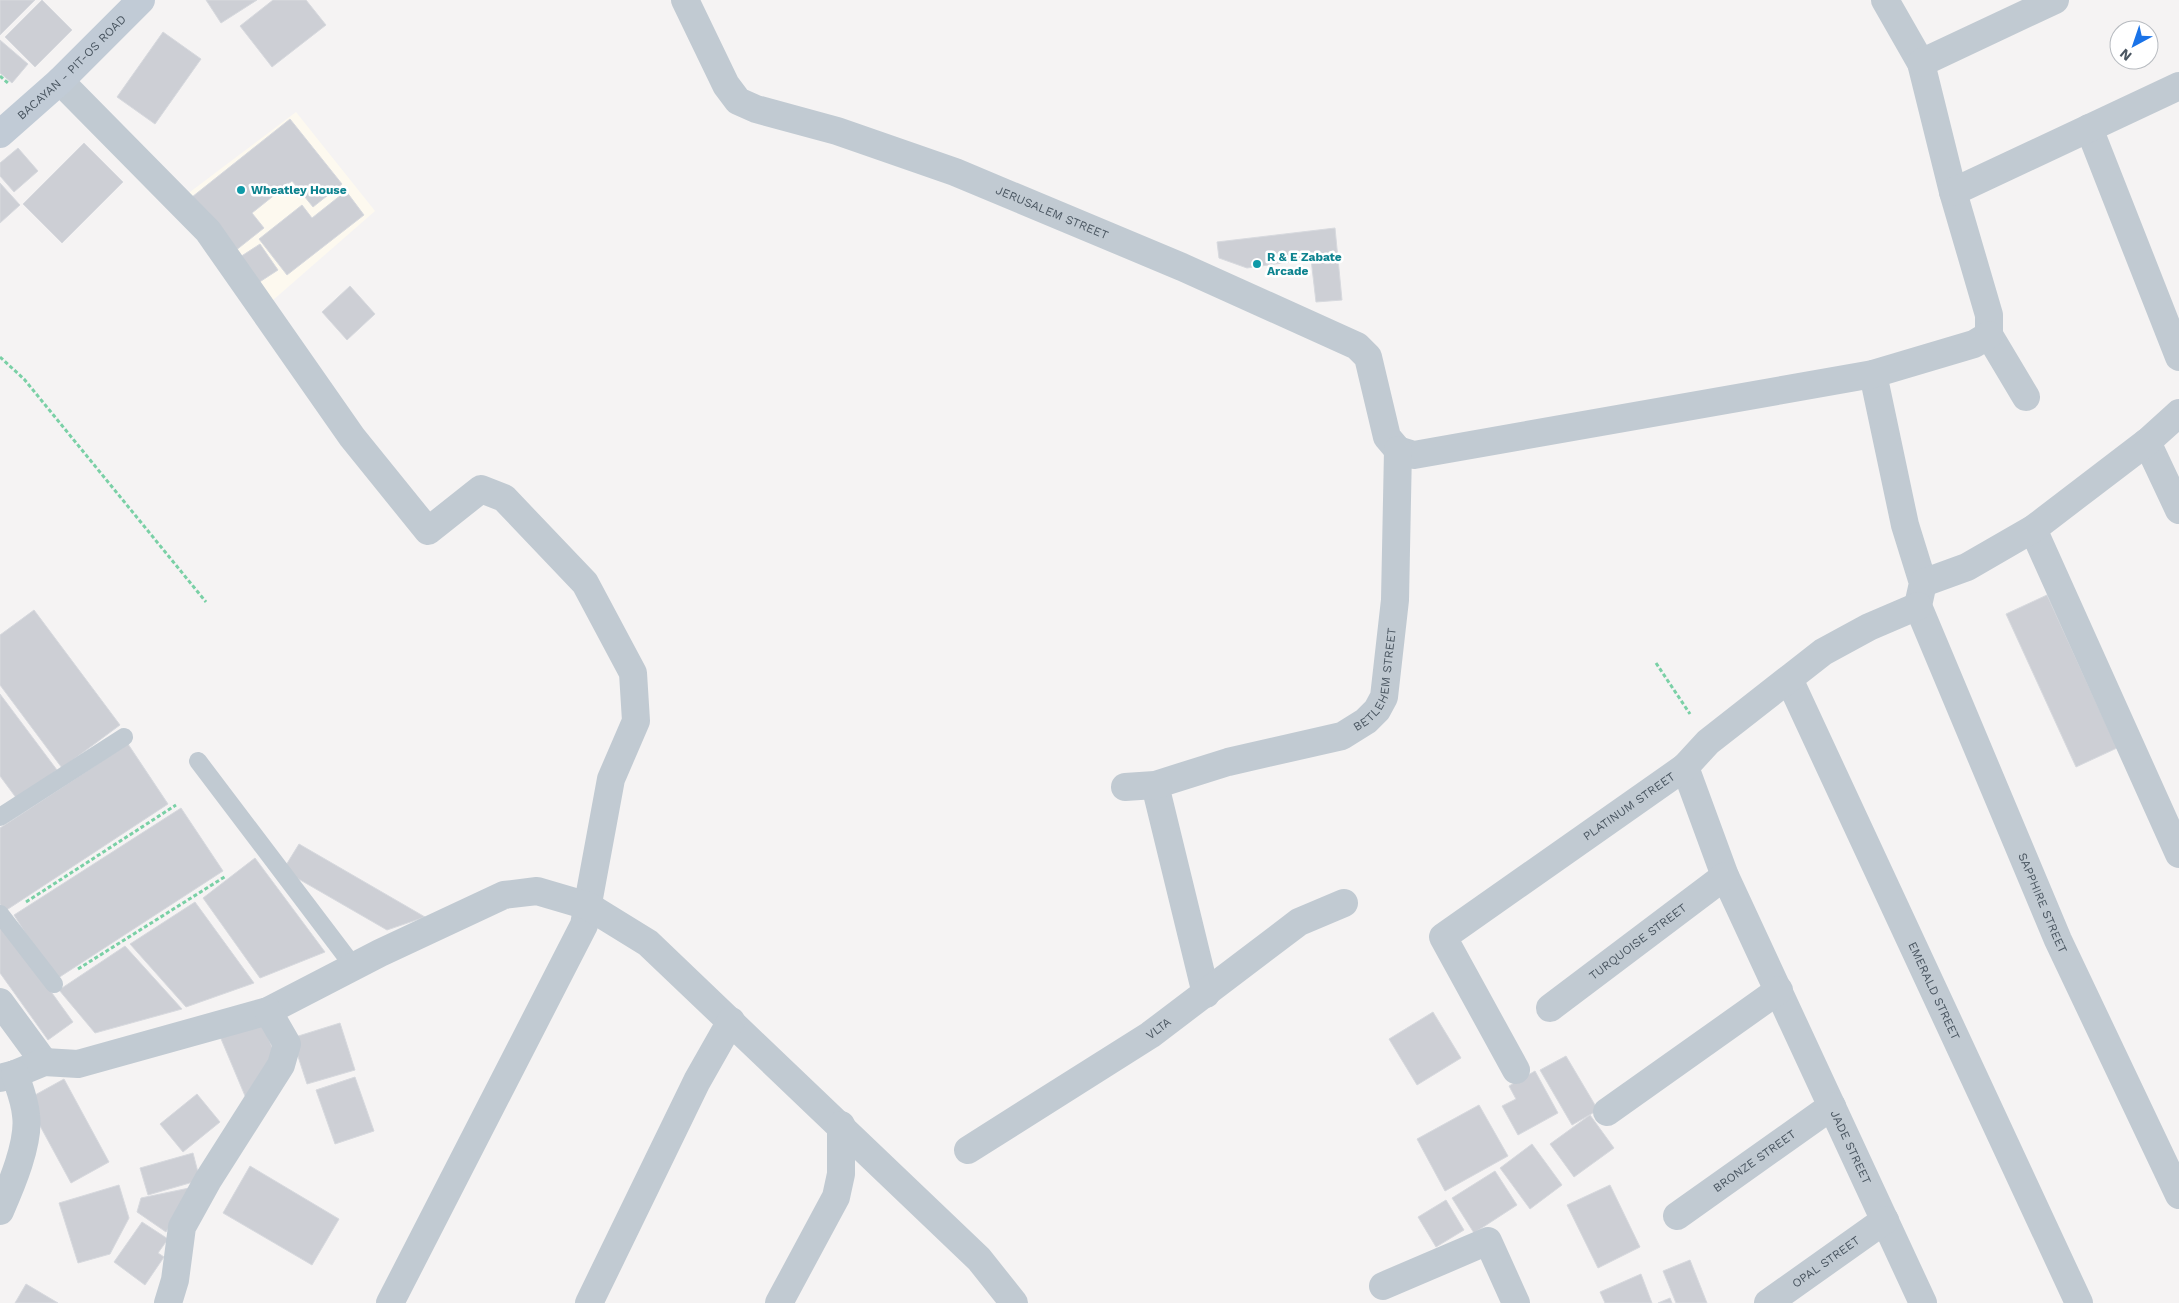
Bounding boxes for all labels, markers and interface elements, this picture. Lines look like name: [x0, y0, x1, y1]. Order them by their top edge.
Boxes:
street label: BACAYAN - PIT-OS ROAD: [14, 12, 129, 122]
north arrow: [2109, 20, 2159, 70]
text: N: [2117, 45, 2135, 64]
place label: Wheatley House: [251, 183, 347, 197]
street label: JERUSALEM STREET: [994, 183, 1110, 242]
marker: Wheatley House: [235, 184, 247, 196]
place label: R & E Zabate Arcade: [1267, 250, 1342, 278]
marker: R & E Zabate Arcade: [1251, 258, 1263, 270]
street label: BETLEHEM STREET: [1351, 627, 1399, 734]
street label: PLATINUM STREET: [1580, 769, 1678, 843]
street label: SAPPHIRE STREET: [2015, 851, 2070, 955]
street label: TURQUOISE STREET: [1586, 901, 1689, 983]
street label: EMERALD STREET: [1905, 940, 1963, 1042]
street label: VLTA: [1143, 1015, 1174, 1042]
street label: JADE STREET: [1828, 1108, 1874, 1186]
street label: BRONZE STREET: [1710, 1127, 1798, 1195]
street label: OPAL STREET: [1789, 1233, 1862, 1291]

